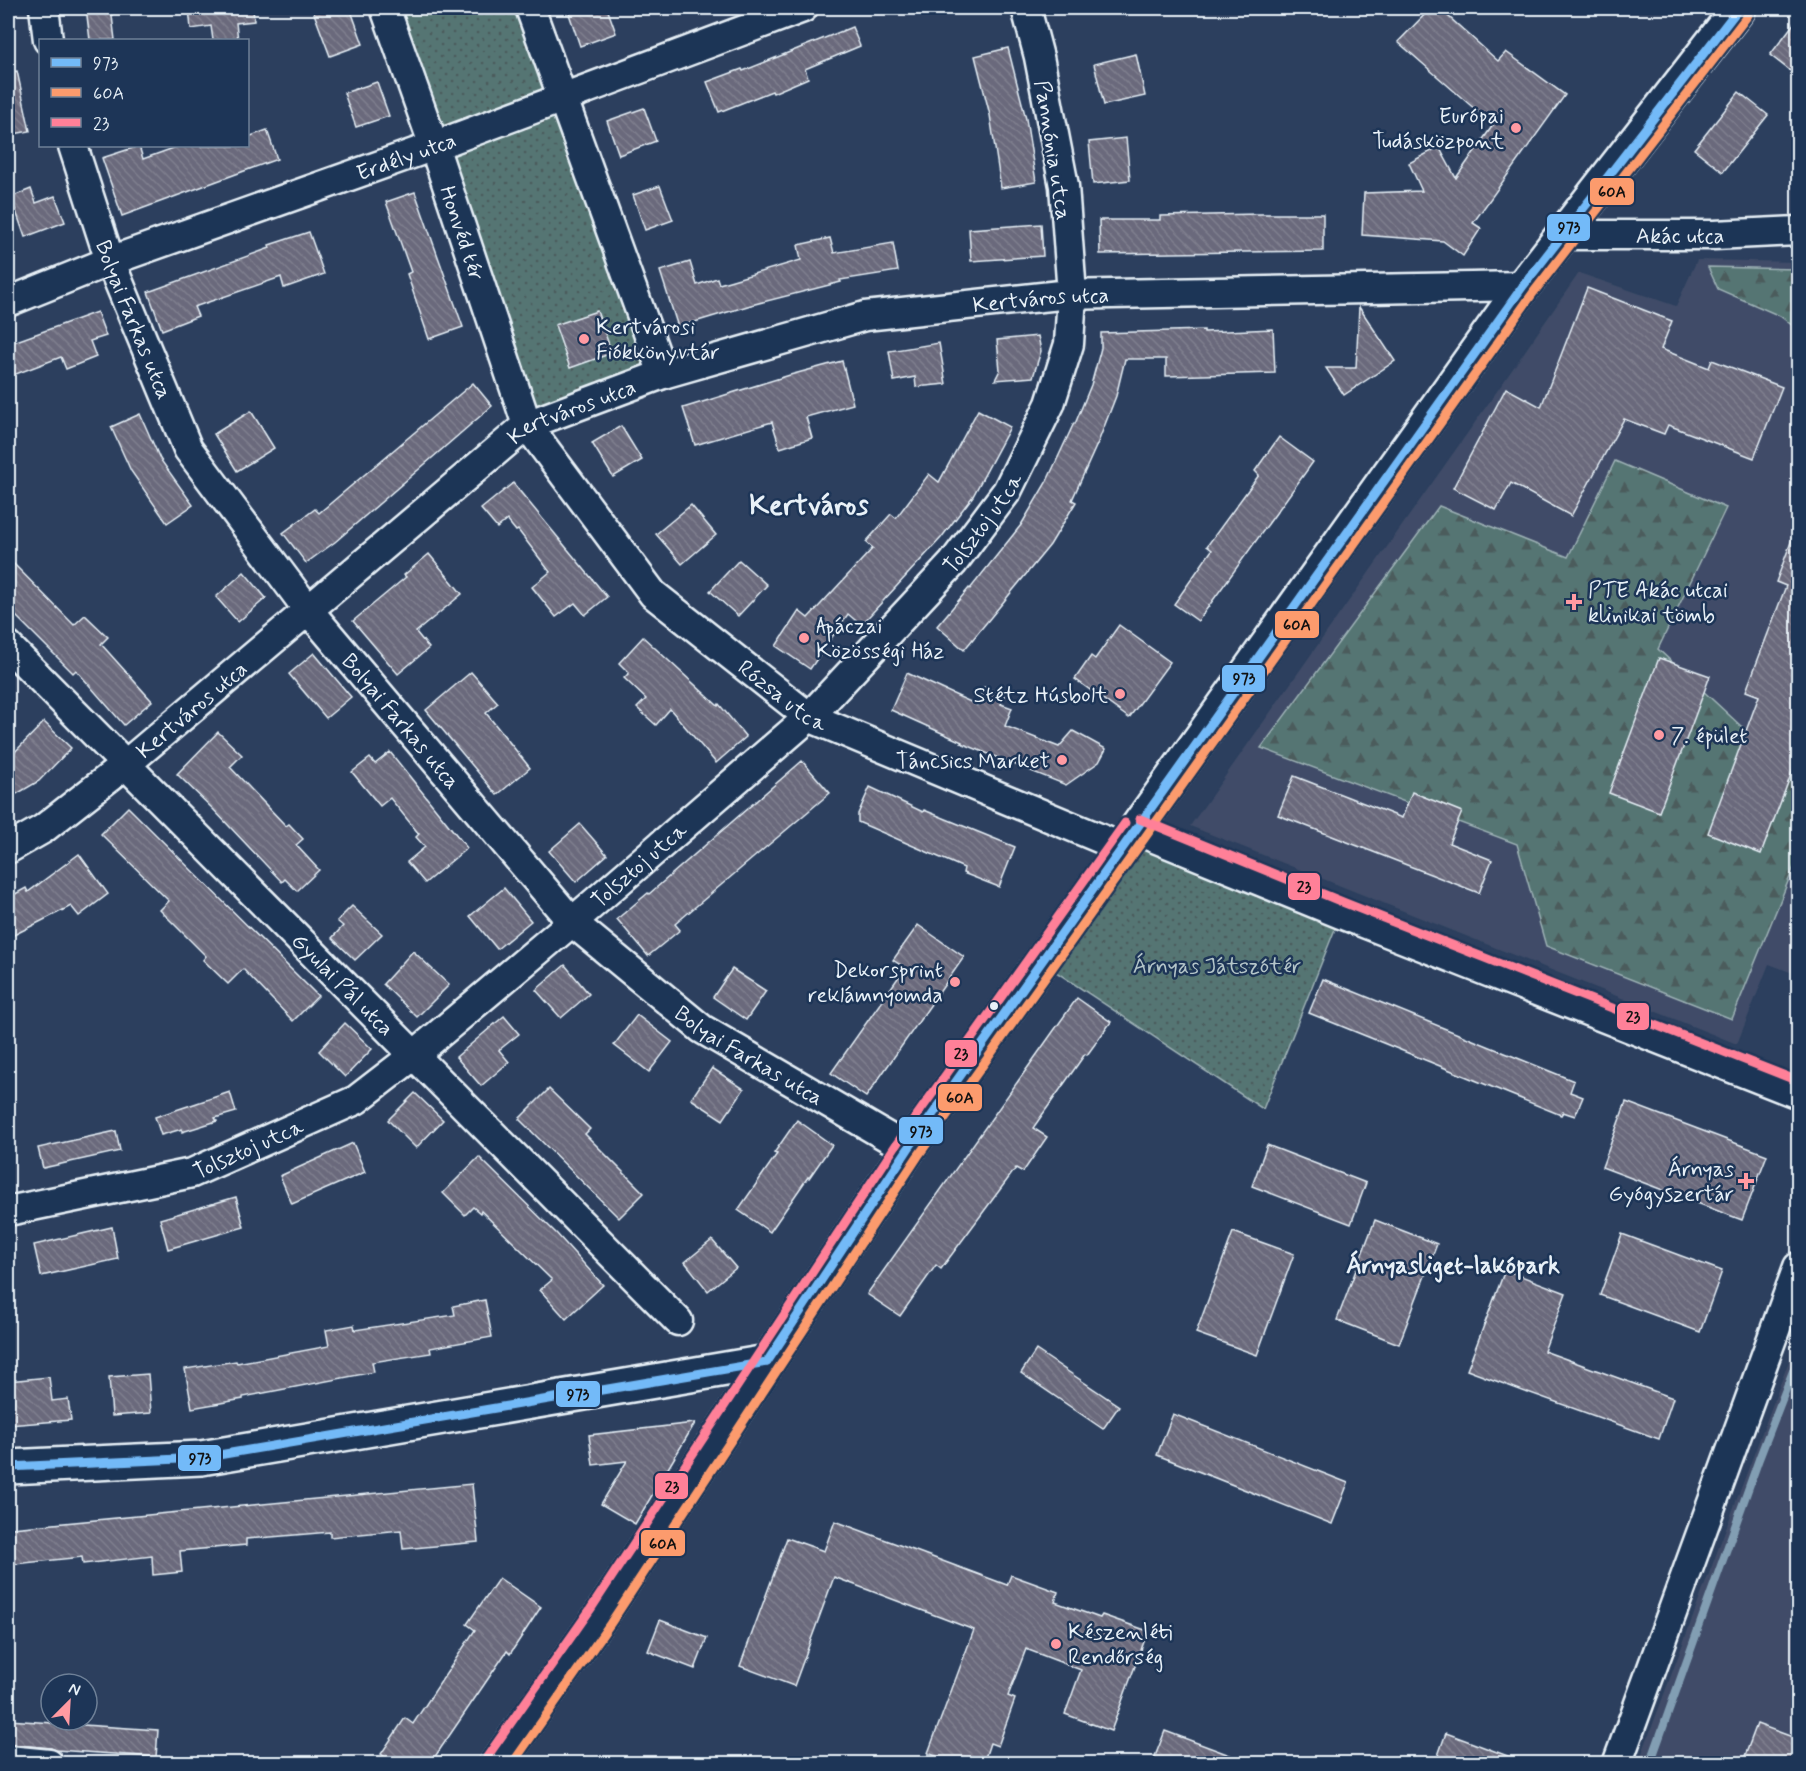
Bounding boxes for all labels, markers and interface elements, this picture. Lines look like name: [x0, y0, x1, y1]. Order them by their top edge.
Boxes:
legend: [39, 39, 249, 147]
text: 973: [93, 52, 118, 76]
street label: Pannónia utca: [1027, 78, 1077, 222]
text: 60A: [93, 82, 124, 106]
place label: Európai Tudásközpont: [1372, 103, 1504, 156]
text: 23: [93, 112, 110, 136]
marker: Európai Tudásközpont: [1509, 121, 1523, 135]
street label: Erdély utca: [353, 127, 460, 188]
line badge: 60A: [1589, 177, 1635, 206]
street label: Honvéd tér: [432, 182, 490, 285]
text: 60A: [1598, 182, 1626, 203]
line badge: 973: [1546, 213, 1591, 242]
text: 973: [1558, 218, 1581, 239]
street label: Akác utca: [1636, 223, 1725, 251]
street label: Bolyai Farkas utca: [88, 237, 178, 404]
street label: Kertváros utca: [971, 282, 1110, 320]
place label: Kertvárosi Fiókkönyvtár: [596, 314, 720, 367]
marker: Kertvárosi Fiókkönyvtár: [577, 332, 591, 346]
street label: Kertváros utca: [502, 373, 640, 452]
street label: Tolsztoj utca: [938, 468, 1030, 581]
district label: Kertváros: [749, 488, 869, 525]
place label: PTE Akác utcai klinikai tömb: [1588, 577, 1728, 630]
marker: PTE Akác utcai klinikai tömb: [1565, 593, 1583, 611]
line badge: 60A: [1274, 610, 1320, 639]
place label: Apáczai Közösségi Ház: [816, 613, 945, 667]
text: 60A: [1283, 615, 1311, 636]
marker: Apáczai Közösségi Ház: [797, 631, 811, 645]
street label: Bolyai Farkas utca: [335, 648, 466, 796]
street label: Rózsa utca: [732, 654, 831, 739]
street label: Kertváros utca: [131, 656, 254, 766]
line badge: 973: [1221, 664, 1266, 693]
text: 973: [1233, 669, 1256, 690]
place label: Stétz Húsbolt: [973, 682, 1108, 710]
marker: Stétz Húsbolt: [1113, 687, 1127, 701]
place label: 7. épület: [1671, 723, 1748, 751]
marker: 7. épület: [1652, 728, 1666, 742]
place label: Táncsics Market: [896, 748, 1050, 776]
marker: Táncsics Market: [1055, 753, 1069, 767]
street label: Tolsztoj utca: [586, 817, 694, 915]
line badge: 23: [1287, 872, 1321, 901]
text: 23: [1297, 877, 1312, 898]
street label: Gyulai Pál utca: [285, 928, 399, 1043]
park label: Árnyas Játszótér: [1133, 952, 1301, 981]
place label: Dekorsprint reklámnyomda: [808, 957, 943, 1010]
marker: Dekorsprint reklámnyomda: [948, 975, 962, 989]
street label: Bolyai Farkas utca: [668, 1000, 828, 1113]
unlabelled marker: [988, 1000, 1000, 1012]
line badge: 23: [1616, 1002, 1650, 1031]
text: 23: [1626, 1007, 1641, 1028]
line badge: 23: [944, 1039, 978, 1068]
text: 23: [954, 1044, 969, 1065]
line badge: 60A: [937, 1083, 983, 1112]
text: 60A: [946, 1088, 974, 1109]
street label: Tolsztoj utca: [189, 1113, 309, 1187]
line badge: 973: [898, 1116, 944, 1145]
text: 973: [910, 1122, 933, 1143]
place label: Árnyas Gyógyszertár: [1609, 1155, 1734, 1210]
marker: Árnyas Gyógyszertár: [1739, 1174, 1753, 1188]
district label: Árnyasliget-lakópark: [1346, 1250, 1560, 1283]
line badge: 973: [555, 1380, 601, 1408]
text: 973: [567, 1385, 590, 1406]
line badge: 973: [177, 1444, 222, 1472]
text: 973: [189, 1449, 212, 1470]
line badge: 23: [654, 1472, 689, 1500]
text: 23: [665, 1477, 680, 1498]
line badge: 60A: [640, 1529, 686, 1557]
text: 60A: [649, 1534, 677, 1555]
place label: Készenléti Rendőrség: [1068, 1619, 1172, 1673]
marker: Készenléti Rendőrség: [1049, 1637, 1063, 1651]
north arrow: [39, 1672, 99, 1732]
text: N: [65, 1678, 84, 1701]

